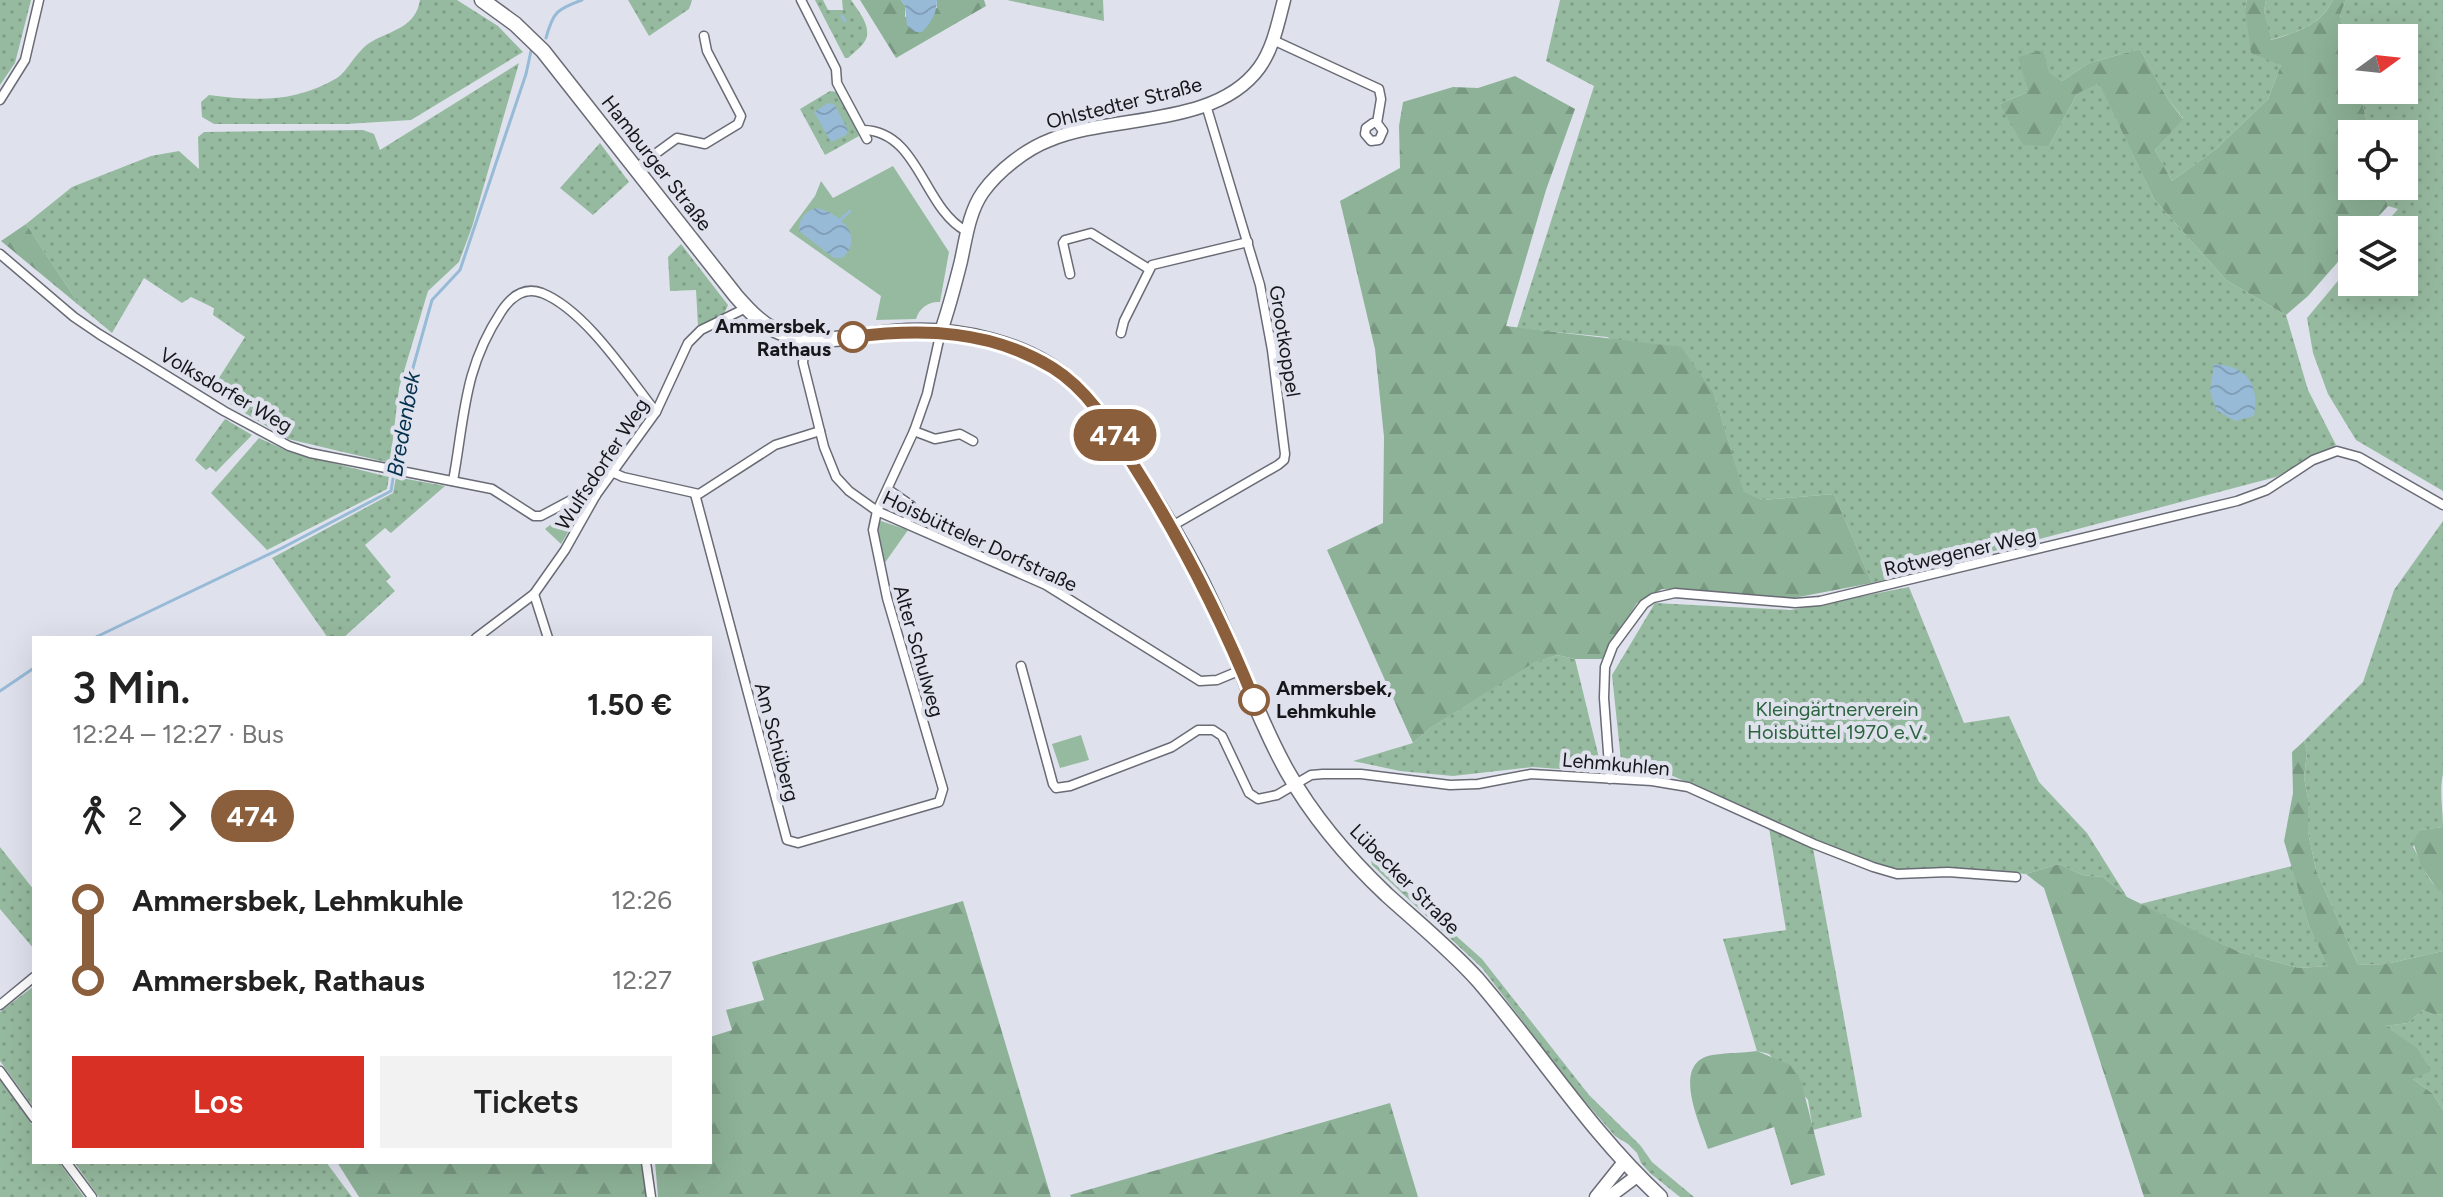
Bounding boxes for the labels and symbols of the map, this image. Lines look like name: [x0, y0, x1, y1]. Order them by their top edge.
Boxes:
north arrow: [2338, 24, 2418, 104]
street label: Ohlstedter Straße: [1044, 72, 1204, 134]
street label: Hamburger Straße: [597, 91, 717, 236]
street label: Grootkoppel: [1264, 283, 1306, 399]
place label: Ammersbek, Rathaus: [715, 314, 831, 361]
marker: Ammersbek, Rathaus: [838, 322, 868, 352]
street label: Volksdorfer Weg: [155, 342, 297, 438]
water label: Bredenbek: [381, 368, 426, 479]
street label: Wulfsdorfer Weg: [550, 394, 654, 534]
line badge: 474: [1069, 409, 1161, 461]
street label: Hoisbütteler Dorfstraße: [879, 485, 1081, 597]
street label: Rotwegener Weg: [1882, 523, 2038, 581]
street label: Alter Schulweg: [889, 582, 949, 720]
place label: Ammersbek, Lehmkuhle: [1276, 676, 1392, 723]
street label: Am Schüberg: [750, 680, 804, 804]
marker: Ammersbek, Lehmkuhle: [1239, 685, 1269, 715]
park label: Kleingärtnerverein Hoisbüttel 1970 e.V.: [1747, 697, 1927, 744]
street label: Lehmkuhlen: [1561, 747, 1671, 781]
street label: Lübecker Straße: [1345, 819, 1465, 939]

